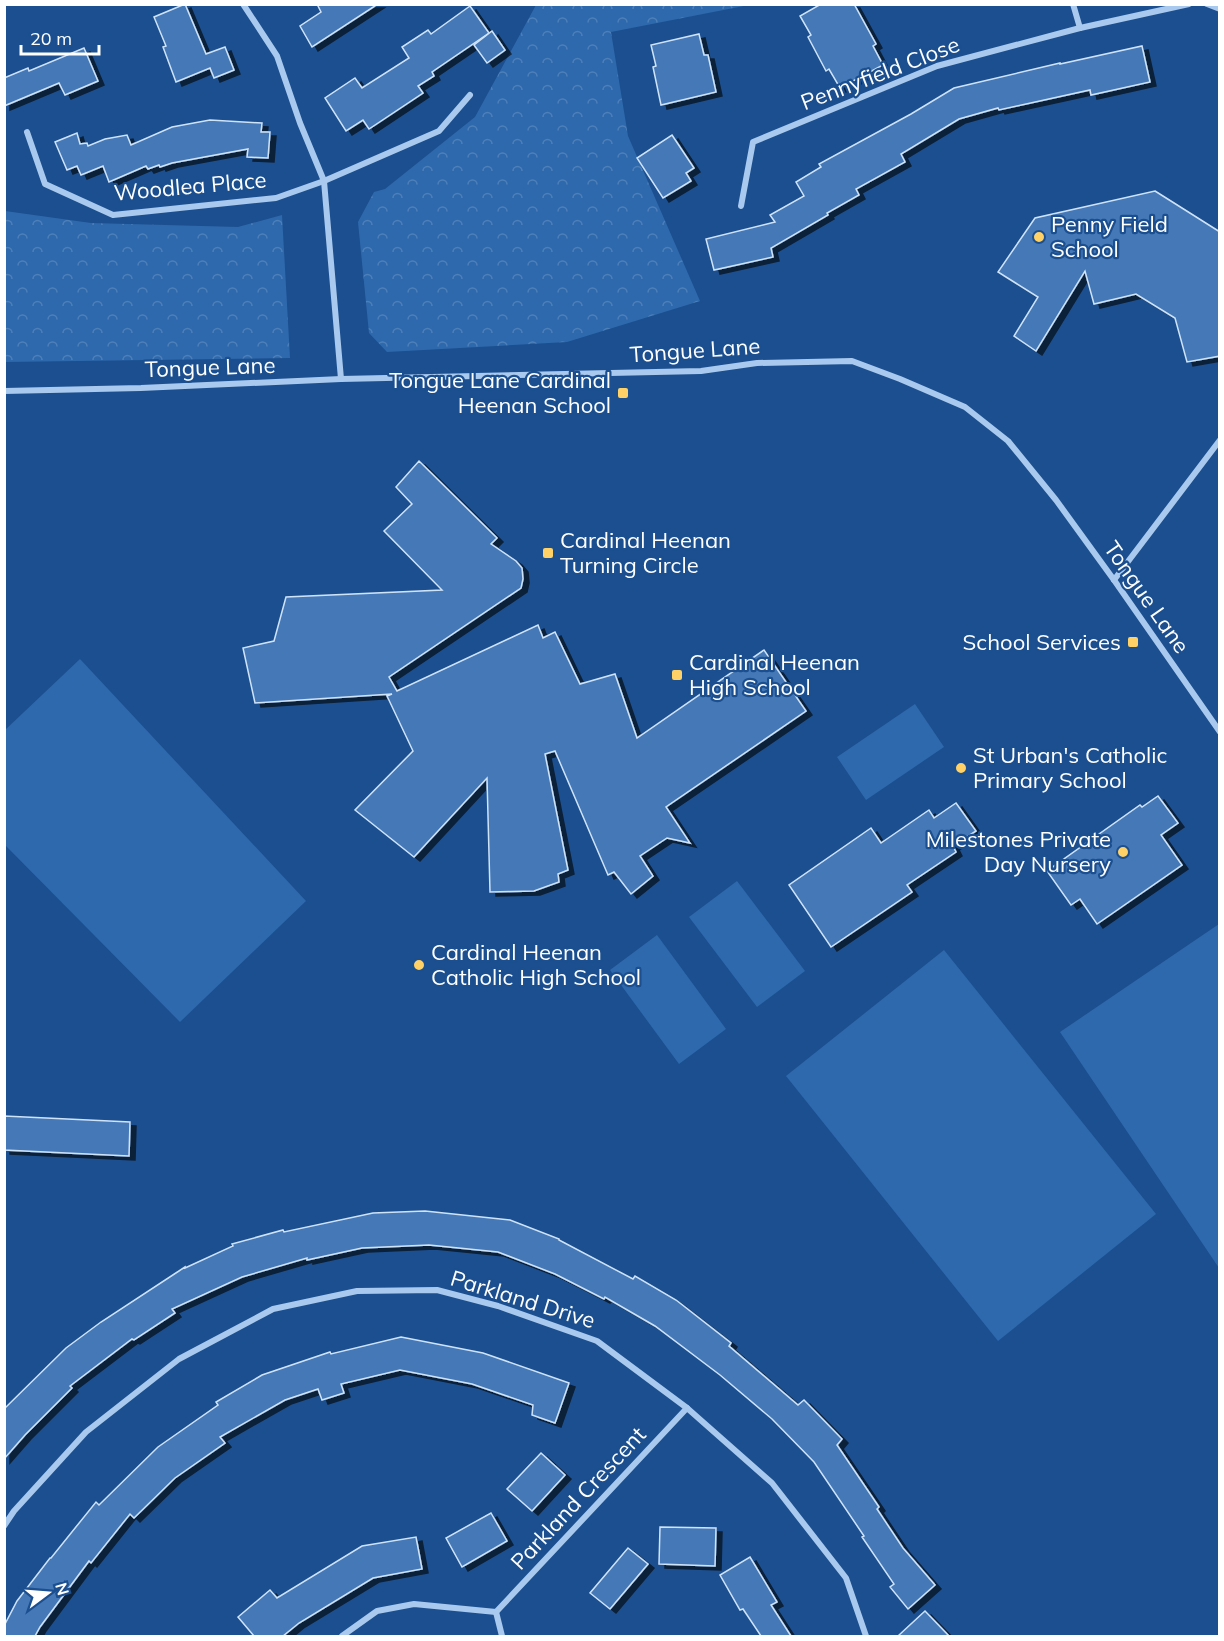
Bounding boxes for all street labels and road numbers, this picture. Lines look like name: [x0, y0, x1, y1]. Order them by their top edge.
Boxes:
street label: Pennyfield Close: [797, 30, 963, 116]
street label: Woodlea Place: [113, 165, 267, 207]
street label: Tongue Lane: [629, 331, 761, 369]
street label: Tongue Lane: [144, 351, 276, 383]
street label: Tongue Lane: [1098, 535, 1196, 659]
street label: Parkland Drive: [447, 1264, 599, 1334]
street label: Parkland Crescent: [504, 1420, 652, 1575]

